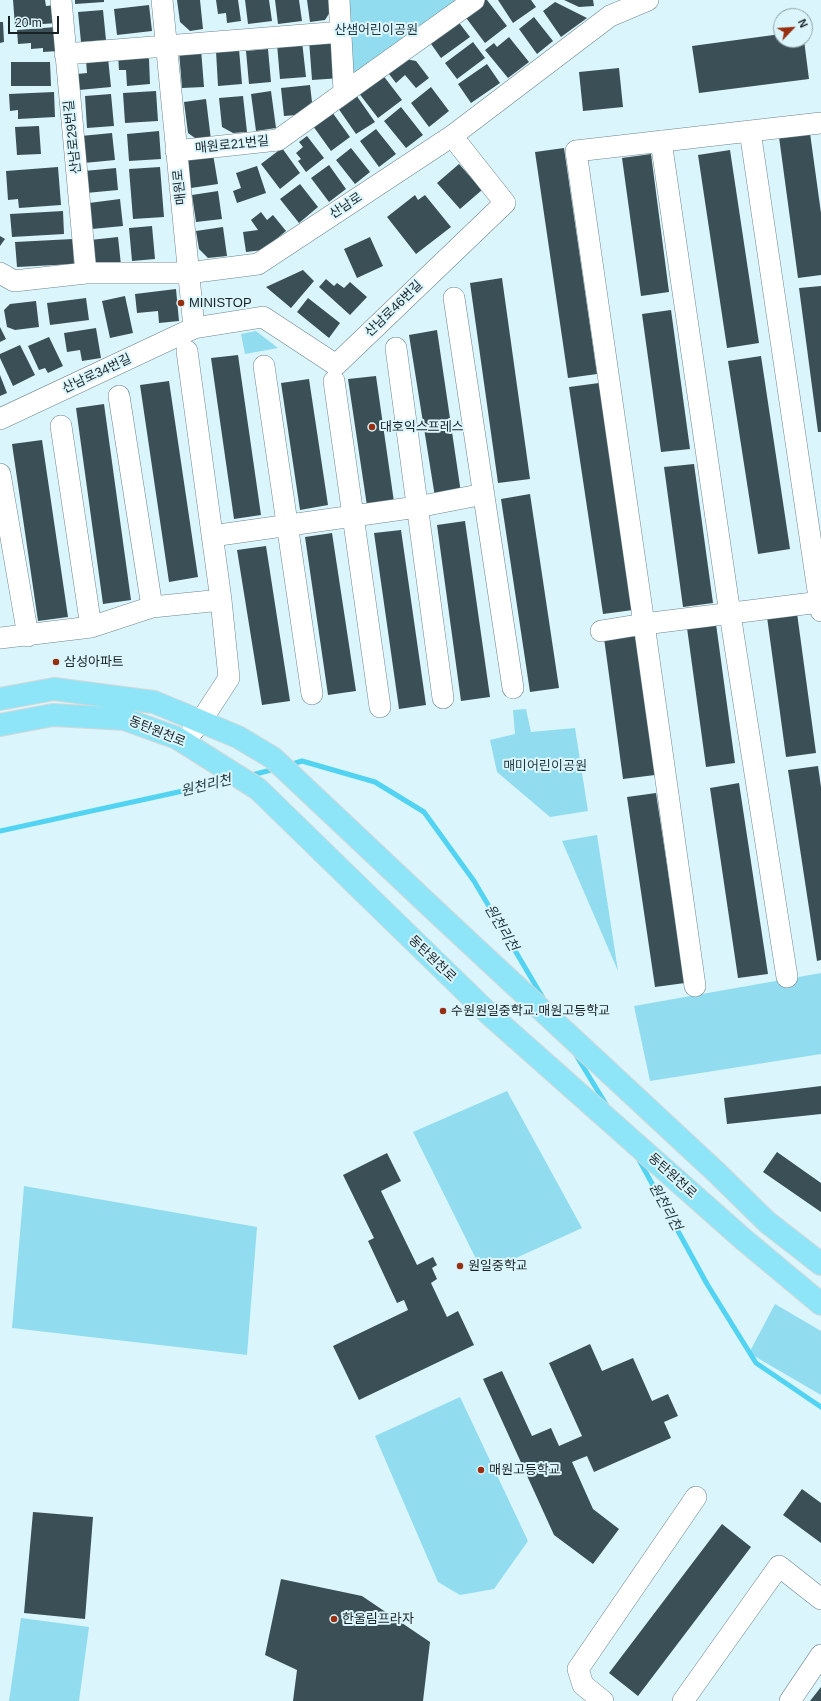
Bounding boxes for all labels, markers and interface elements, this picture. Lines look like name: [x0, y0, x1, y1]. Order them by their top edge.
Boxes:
scale bar: [10, 8, 61, 34]
north arrow: [773, 8, 813, 48]
text: 20 m: [15, 16, 42, 30]
text: N: [796, 17, 810, 29]
park label: 산샘어린이공원: [334, 22, 418, 38]
street label: 산남로29번길: [61, 99, 85, 175]
street label: 매원로21번길: [194, 133, 270, 157]
street label: 매원로: [170, 168, 190, 206]
street label: 산남로: [327, 190, 365, 222]
street label: 산남로46번길: [362, 278, 426, 340]
place label: MINISTOP: [189, 295, 252, 311]
marker: MINISTOP: [176, 298, 186, 308]
street label: 산남로34번길: [60, 351, 134, 397]
place label: 대호익스프레스: [380, 419, 464, 435]
marker: 대호익스프레스: [367, 422, 377, 432]
place label: 삼성아파트: [64, 654, 124, 670]
marker: 삼성아파트: [51, 657, 61, 667]
street label: 동탄원천로: [126, 714, 188, 750]
park label: 매미어린이공원: [503, 758, 587, 774]
water label: 원천리천: [179, 772, 233, 800]
water label: 원천리천: [481, 902, 521, 954]
street label: 동탄원천로: [405, 933, 459, 985]
place label: 수원원일중학교.매원고등학교: [451, 1003, 610, 1019]
marker: 수원원일중학교.매원고등학교: [438, 1006, 448, 1016]
street label: 동탄원천로: [645, 1150, 699, 1202]
water label: 원천리천: [645, 1180, 685, 1234]
place label: 원일중학교: [468, 1258, 528, 1274]
marker: 원일중학교: [455, 1261, 465, 1271]
place label: 매원고등학교: [489, 1462, 561, 1478]
marker: 매원고등학교: [476, 1465, 486, 1475]
place label: 한울림프라자: [342, 1611, 414, 1627]
marker: 한울림프라자: [329, 1614, 339, 1624]

